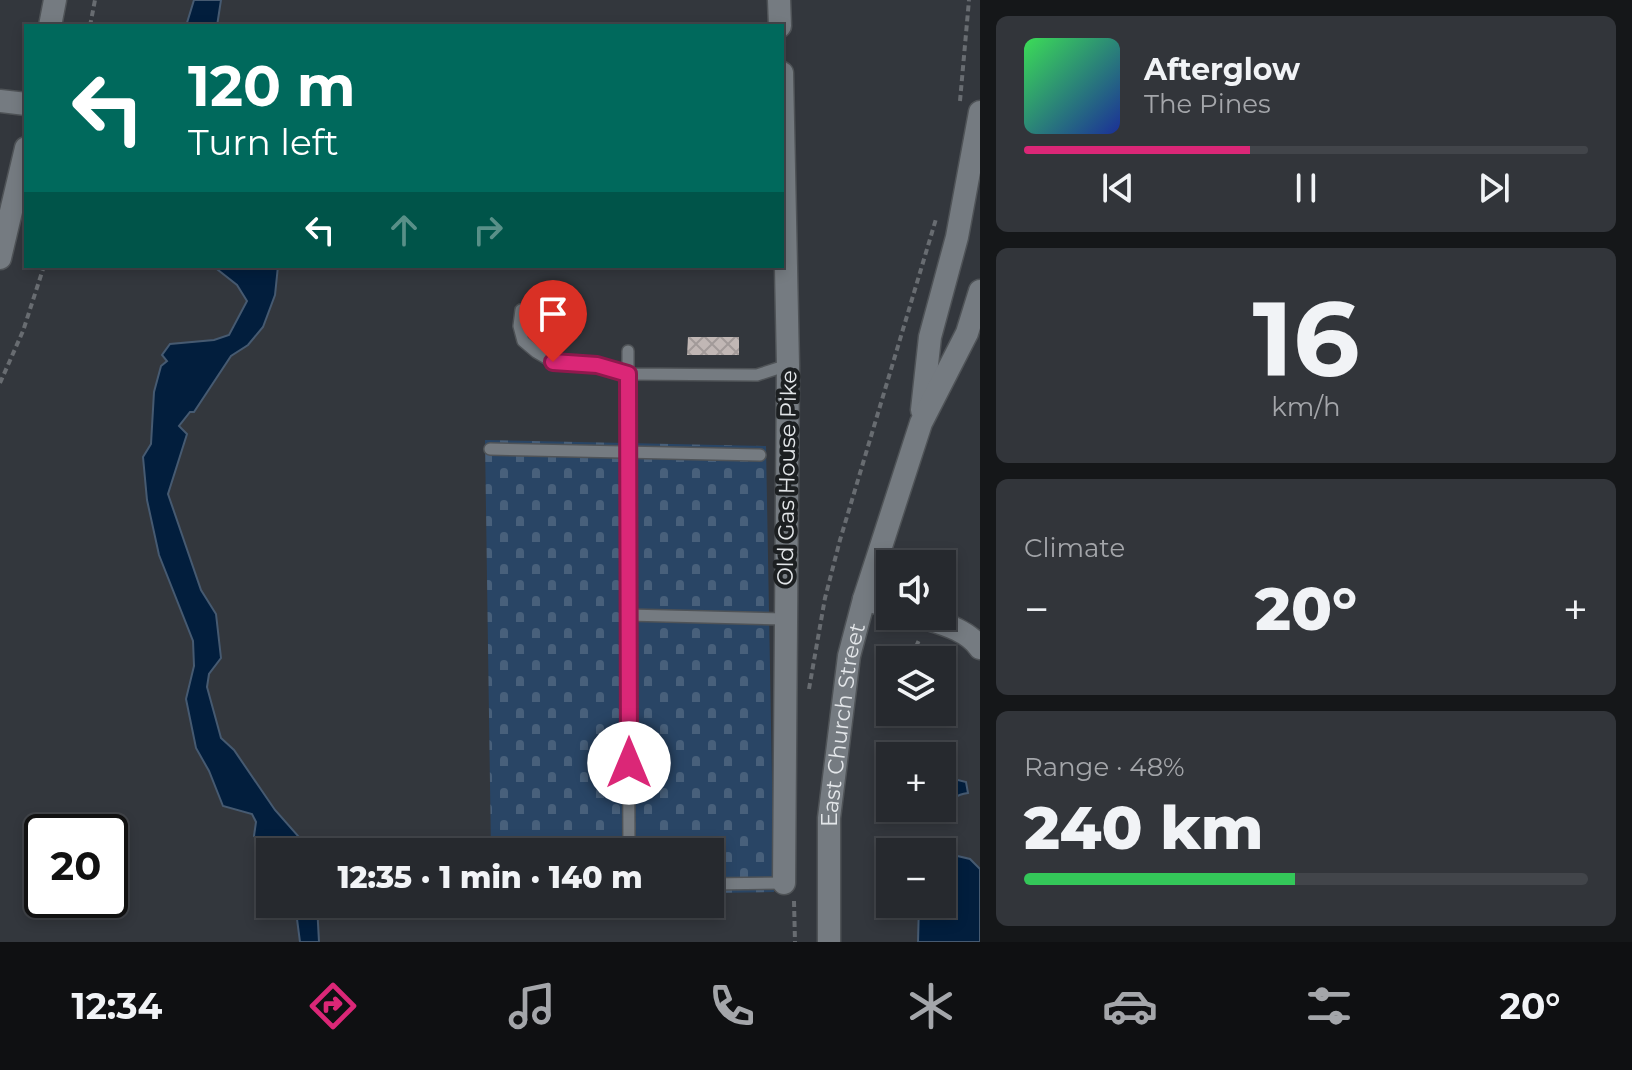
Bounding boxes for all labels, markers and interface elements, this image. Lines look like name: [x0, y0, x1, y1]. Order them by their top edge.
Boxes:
text: Afterglow: [1144, 51, 1300, 88]
text: 120 m: [188, 52, 356, 120]
icon: left: [56, 56, 160, 160]
text: The Pines: [1144, 88, 1271, 120]
text: Turn left: [188, 120, 339, 164]
icon: previous: [1096, 166, 1140, 210]
icon: pause: [1284, 166, 1328, 210]
icon: next: [1472, 166, 1516, 210]
icon: left: [298, 208, 342, 252]
icon: ahead: [382, 208, 426, 252]
icon: right: [466, 208, 510, 252]
text: 16: [1252, 275, 1360, 402]
pin: [519, 280, 587, 362]
icon: arrive: [531, 292, 575, 336]
street label: Old Gas House Pike: [772, 370, 802, 586]
text: km/h: [1271, 391, 1341, 423]
text: Climate: [1024, 532, 1125, 564]
map controls: [876, 550, 956, 918]
button: sound: [876, 550, 956, 630]
text: 20°: [1255, 572, 1357, 645]
text: −: [1024, 582, 1049, 636]
text: +: [1563, 582, 1588, 636]
street label: East Church Street: [816, 620, 871, 827]
button: layers: [876, 646, 956, 726]
position arrow: [587, 721, 671, 805]
button: +: [876, 742, 956, 822]
text: Range · 48%: [1024, 751, 1185, 783]
text: 240 km: [1024, 791, 1263, 864]
speed limit sign: 20: [24, 814, 128, 918]
button: −: [876, 838, 956, 918]
text: 12:35 · 1 min · 140 m: [337, 859, 643, 896]
icon: directions: [305, 978, 361, 1034]
icon: music: [504, 978, 560, 1034]
icon: phone: [704, 978, 760, 1034]
icon: climate: [903, 978, 959, 1034]
icon: car: [1102, 978, 1158, 1034]
icon: filters: [1301, 978, 1357, 1034]
text: 12:34: [72, 984, 162, 1028]
text: 20°: [1500, 984, 1560, 1028]

